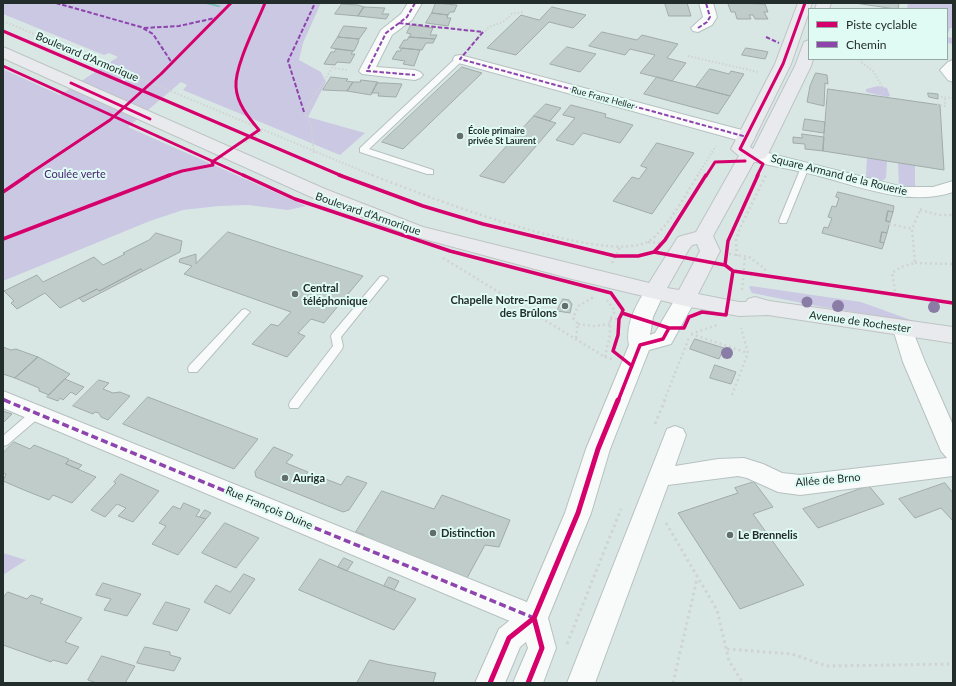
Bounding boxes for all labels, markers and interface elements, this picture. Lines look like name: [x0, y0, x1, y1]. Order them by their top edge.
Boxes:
legend: [808, 8, 948, 60]
text: Piste cyclable: [846, 17, 917, 32]
street label: Boulevard d'Armorique: [33, 29, 141, 85]
text: Chemin: [846, 37, 887, 52]
street label: Rue Franz Heller: [570, 84, 636, 112]
place label: École primaire privée St Laurent: [468, 126, 536, 147]
marker: École primaire privée St Laurent: [455, 131, 465, 141]
street label: Square Armand de la Rouerie: [769, 152, 909, 198]
park label: Coulée verte: [44, 167, 106, 181]
street label: Boulevard d'Armorique: [314, 190, 422, 238]
place label: Central téléphonique: [303, 281, 368, 307]
marker: Central téléphonique: [290, 289, 300, 299]
place label: Chapelle Notre-Dame des Brûlons: [450, 293, 557, 319]
marker: Chapelle Notre-Dame des Brûlons: [560, 301, 570, 311]
street label: Avenue de Rochester: [808, 308, 912, 336]
place label: Auriga: [293, 471, 325, 485]
street label: Allée de Brno: [795, 471, 861, 489]
marker: Auriga: [280, 473, 290, 483]
street label: Rue François Duine: [223, 484, 315, 532]
place label: Distinction: [441, 526, 495, 540]
marker: Distinction: [428, 528, 438, 538]
place label: Le Brennelis: [738, 528, 798, 542]
marker: Le Brennelis: [725, 530, 735, 540]

